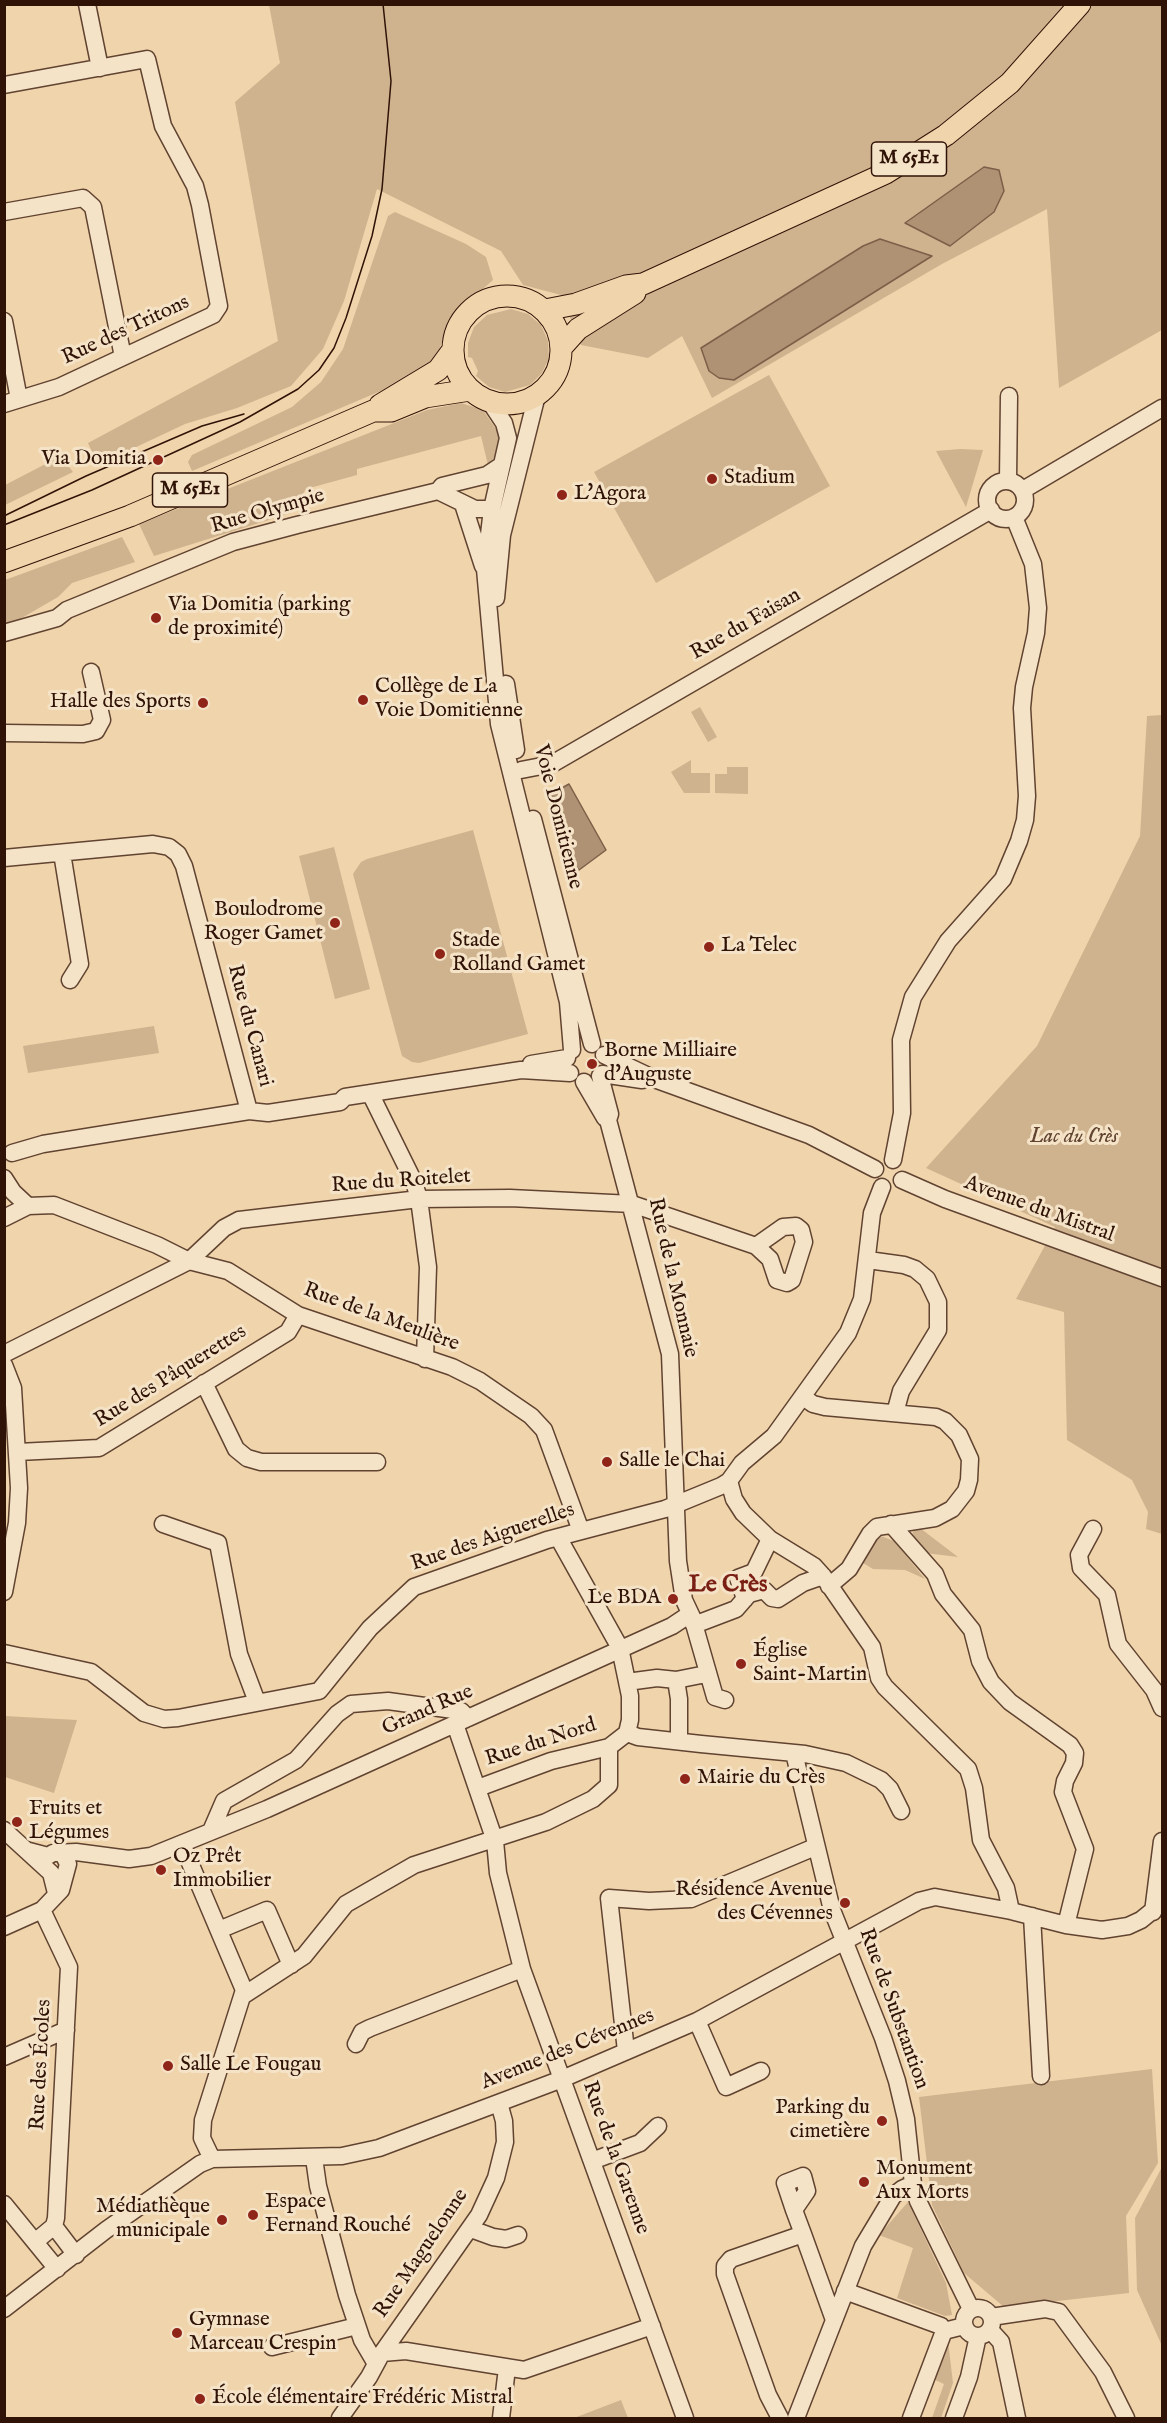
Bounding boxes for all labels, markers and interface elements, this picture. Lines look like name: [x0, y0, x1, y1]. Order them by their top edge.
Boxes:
road number: M 65E1: [872, 142, 946, 176]
street label: Rue des Tritons: [58, 290, 194, 372]
place label: Via Domitia: [41, 447, 146, 473]
marker: Via Domitia: [151, 453, 165, 467]
place label: Stadium: [724, 466, 795, 492]
marker: Stadium: [705, 472, 719, 486]
road number: M 65E1: [152, 473, 228, 507]
place label: L'Agora: [574, 482, 646, 508]
street label: Rue Olympie: [208, 484, 328, 540]
marker: L'Agora: [555, 488, 569, 502]
street label: Rue du Faisan: [686, 583, 806, 667]
place label: Via Domitia (parking de proximité): [168, 593, 350, 643]
marker: Via Domitia (parking de proximité): [149, 611, 163, 625]
place label: Collège de La Voie Domitienne: [375, 675, 523, 725]
place label: Halle des Sports: [50, 690, 191, 716]
marker: Collège de La Voie Domitienne: [356, 693, 370, 707]
marker: Halle des Sports: [196, 696, 210, 710]
street label: Voie Domitienne: [527, 742, 587, 892]
place label: Boulodrome Roger Gamet: [204, 898, 323, 948]
marker: Boulodrome Roger Gamet: [328, 916, 342, 930]
place label: Stade Rolland Gamet: [452, 929, 585, 979]
place label: La Telec: [721, 934, 797, 960]
marker: La Telec: [702, 940, 716, 954]
marker: Stade Rolland Gamet: [433, 947, 447, 961]
street label: Rue du Canari: [221, 962, 277, 1090]
place label: Borne Milliaire d'Auguste: [604, 1039, 737, 1089]
marker: Borne Milliaire d'Auguste: [585, 1057, 599, 1071]
park label: Lac du Crès: [1030, 1125, 1118, 1151]
street label: Rue du Roitelet: [330, 1165, 472, 1199]
street label: Avenue du Mistral: [960, 1171, 1118, 1249]
street label: Rue de la Monnaie: [641, 1196, 703, 1360]
street label: Rue de la Meulière: [300, 1278, 462, 1358]
street label: Rue des Pâquerettes: [90, 1320, 252, 1434]
place label: Salle le Chai: [619, 1449, 725, 1475]
marker: Salle le Chai: [600, 1455, 614, 1469]
street label: Rue des Aiguerelles: [408, 1498, 578, 1578]
district label: Le Crès: [689, 1572, 767, 1600]
place label: Le BDA: [587, 1586, 661, 1612]
marker: Le BDA: [666, 1592, 680, 1606]
place label: Église Saint-Martin: [753, 1639, 867, 1689]
marker: Église Saint-Martin: [734, 1657, 748, 1671]
street label: Grand Rue: [379, 1680, 477, 1742]
street label: Rue du Nord: [482, 1713, 600, 1773]
place label: Mairie du Crès: [697, 1766, 825, 1792]
marker: Mairie du Crès: [678, 1772, 692, 1786]
place label: Fruits et Légumes: [29, 1797, 109, 1847]
marker: Fruits et Légumes: [10, 1815, 24, 1829]
place label: Oz Prêt Immobilier: [173, 1845, 271, 1895]
marker: Oz Prêt Immobilier: [154, 1863, 168, 1877]
place label: Résidence Avenue des Cévennes: [675, 1878, 833, 1928]
marker: Résidence Avenue des Cévennes: [838, 1896, 852, 1910]
street label: Rue de Substantion: [852, 1925, 934, 2093]
street label: Rue des Écoles: [26, 1999, 58, 2131]
street label: Avenue des Cévennes: [478, 2004, 658, 2096]
place label: Salle Le Fougau: [180, 2053, 321, 2079]
marker: Salle Le Fougau: [161, 2059, 175, 2073]
street label: Rue de la Garenne: [576, 2078, 654, 2238]
place label: Parking du cimetière: [775, 2096, 870, 2146]
marker: Parking du cimetière: [875, 2114, 889, 2128]
place label: Monument Aux Morts: [876, 2157, 973, 2207]
marker: Monument Aux Morts: [857, 2175, 871, 2189]
street label: Rue Maguelonne: [369, 2185, 475, 2323]
place label: Espace Fernand Rouché: [265, 2190, 411, 2240]
place label: Médiathèque municipale: [96, 2195, 210, 2245]
marker: Espace Fernand Rouché: [246, 2208, 260, 2222]
marker: Médiathèque municipale: [215, 2213, 229, 2227]
place label: Gymnase Marceau Crespin: [189, 2308, 337, 2358]
marker: Gymnase Marceau Crespin: [170, 2326, 184, 2340]
place label: École élémentaire Frédéric Mistral: [212, 2386, 513, 2412]
marker: École élémentaire Frédéric Mistral: [193, 2392, 207, 2406]

